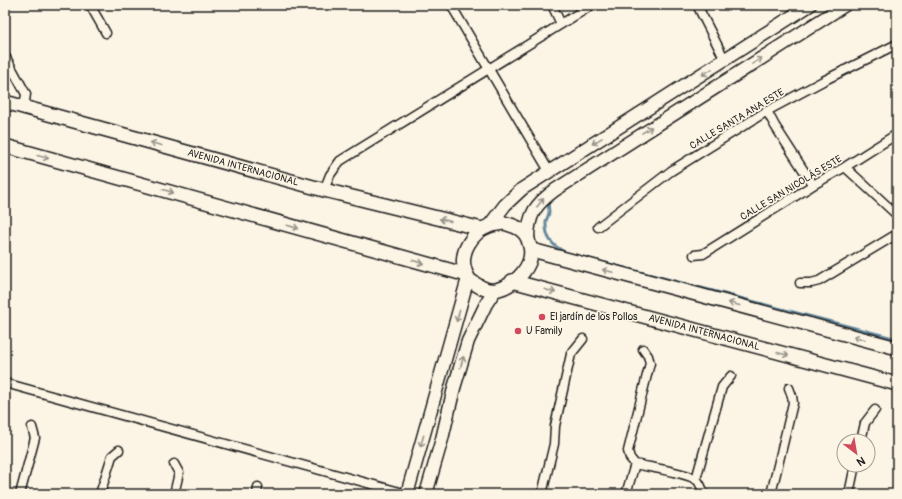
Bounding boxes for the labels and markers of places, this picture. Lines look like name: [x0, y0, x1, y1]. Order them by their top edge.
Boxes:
place label: El jardín de los Pollos: [550, 311, 638, 323]
marker: El jardín de los Pollos: [537, 312, 547, 322]
place label: U Family: [526, 325, 563, 337]
marker: U Family: [513, 326, 523, 336]

